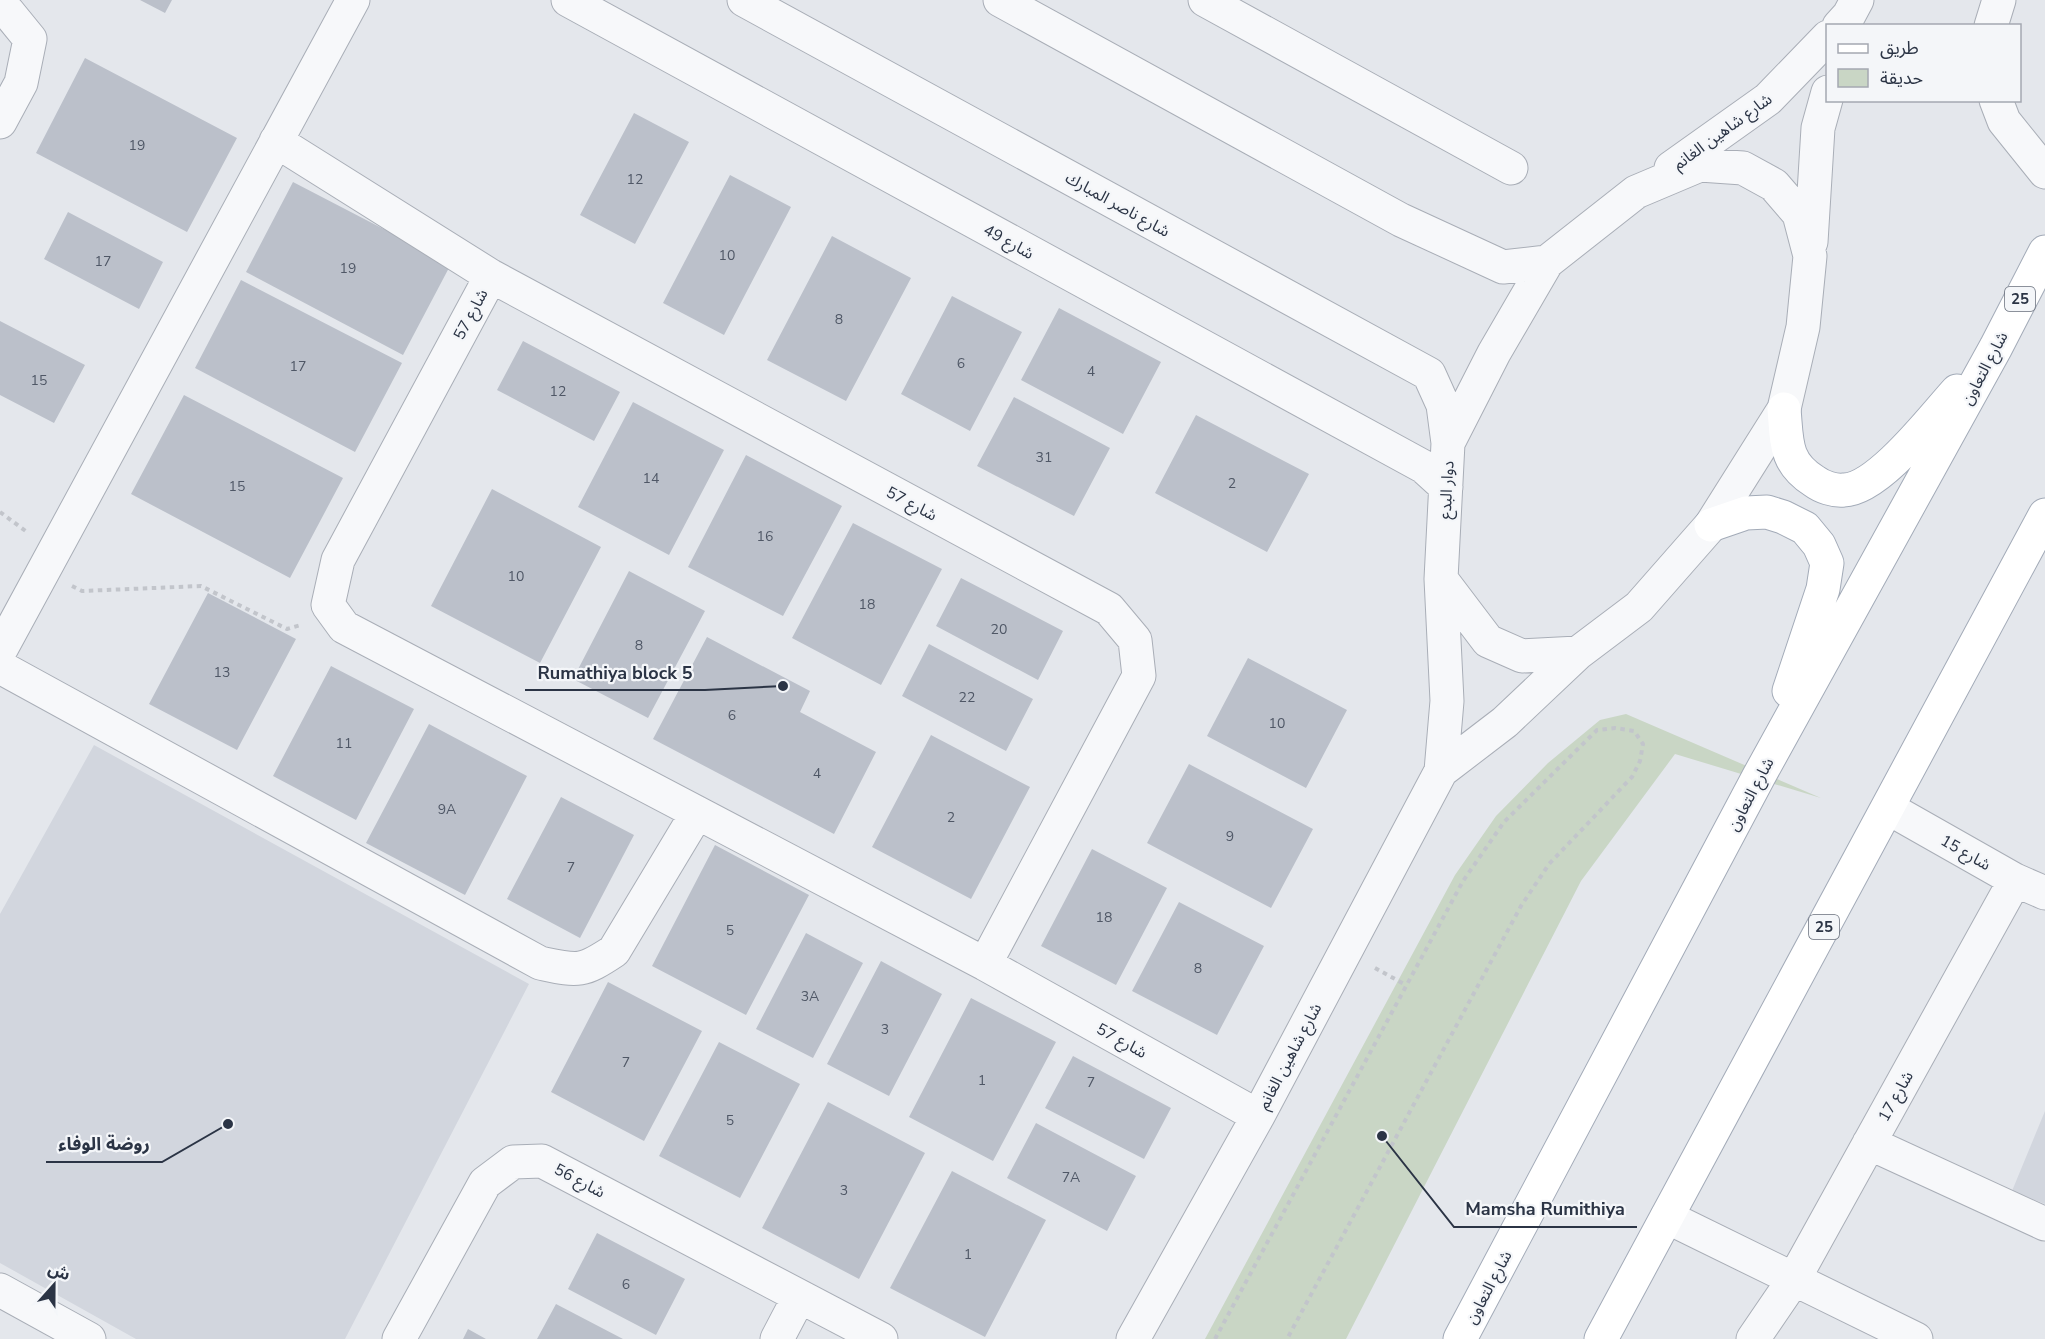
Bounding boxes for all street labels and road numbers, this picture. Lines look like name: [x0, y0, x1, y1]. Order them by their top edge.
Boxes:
street label: شارع شاهين الغانم: [1669, 88, 1777, 176]
street label: شارع ناصر المبارك: [1061, 167, 1174, 244]
street label: شارع 49: [979, 219, 1038, 266]
street label: شارع 57: [448, 285, 494, 344]
road number: 25: [2005, 287, 2035, 311]
street label: شارع التعاون: [1956, 328, 2014, 410]
street label: دوار البدع: [1434, 460, 1461, 520]
street label: شارع 57: [882, 481, 941, 527]
street label: شارع التعاون: [1722, 754, 1780, 836]
street label: شارع 15: [1936, 830, 1995, 877]
road number: 25: [1809, 915, 1839, 939]
street label: شارع شاهين الغانم: [1253, 999, 1328, 1114]
street label: شارع 57: [1092, 1018, 1151, 1065]
street label: شارع 17: [1873, 1067, 1920, 1126]
street label: شارع 56: [550, 1158, 609, 1204]
street label: شارع التعاون: [1460, 1247, 1518, 1329]

